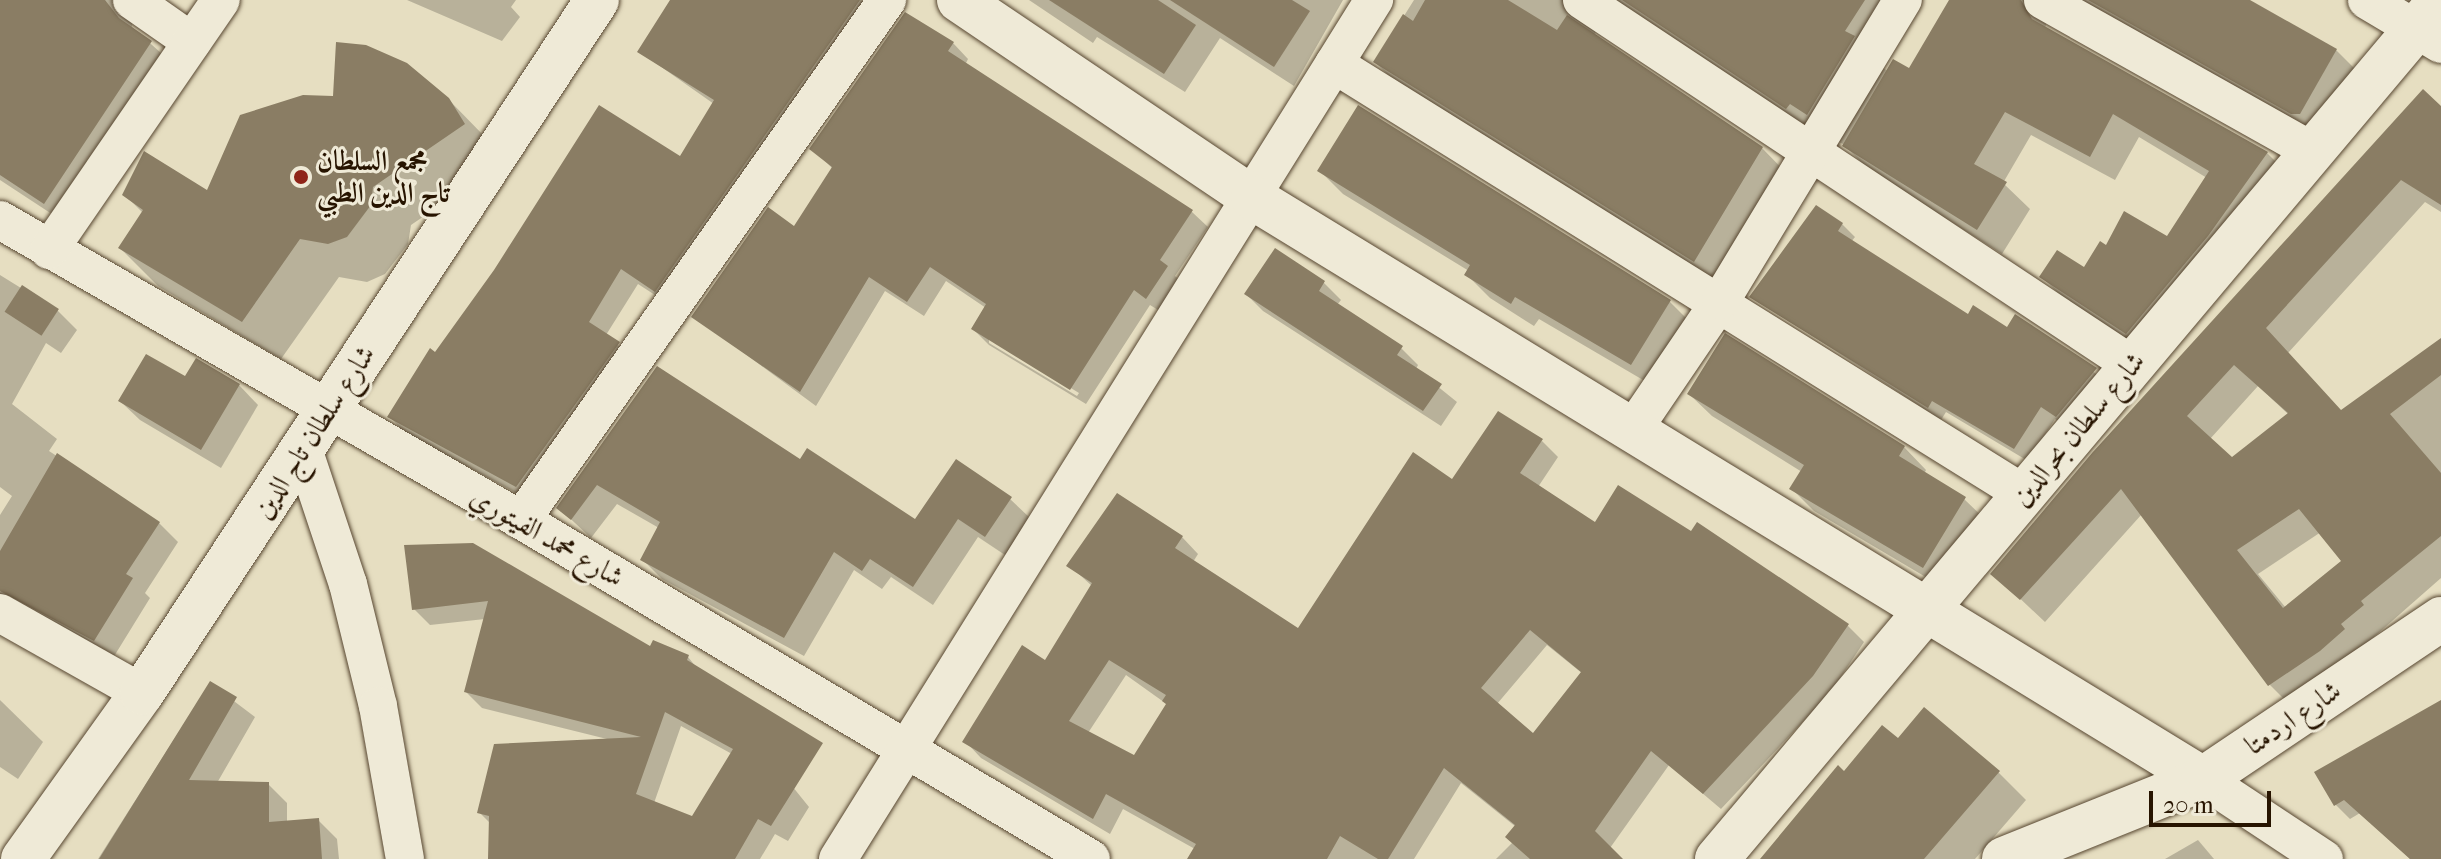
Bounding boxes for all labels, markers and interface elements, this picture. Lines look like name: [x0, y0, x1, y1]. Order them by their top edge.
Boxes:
place label: مجمع السلطان تاج الدين الطبي: [317, 144, 450, 210]
marker: مجمع السلطان تاج الدين الطبي: [292, 168, 310, 186]
street label: شارع سلطان تاج الدين: [246, 339, 382, 525]
street label: شارع سلطان بحرالدين: [2004, 345, 2152, 513]
street label: شارع محمد الفيتوري: [464, 480, 630, 594]
street label: شارع اردمتا: [2239, 674, 2347, 762]
scale bar: [2153, 775, 2275, 825]
text: 20 m: [2163, 791, 2214, 819]

